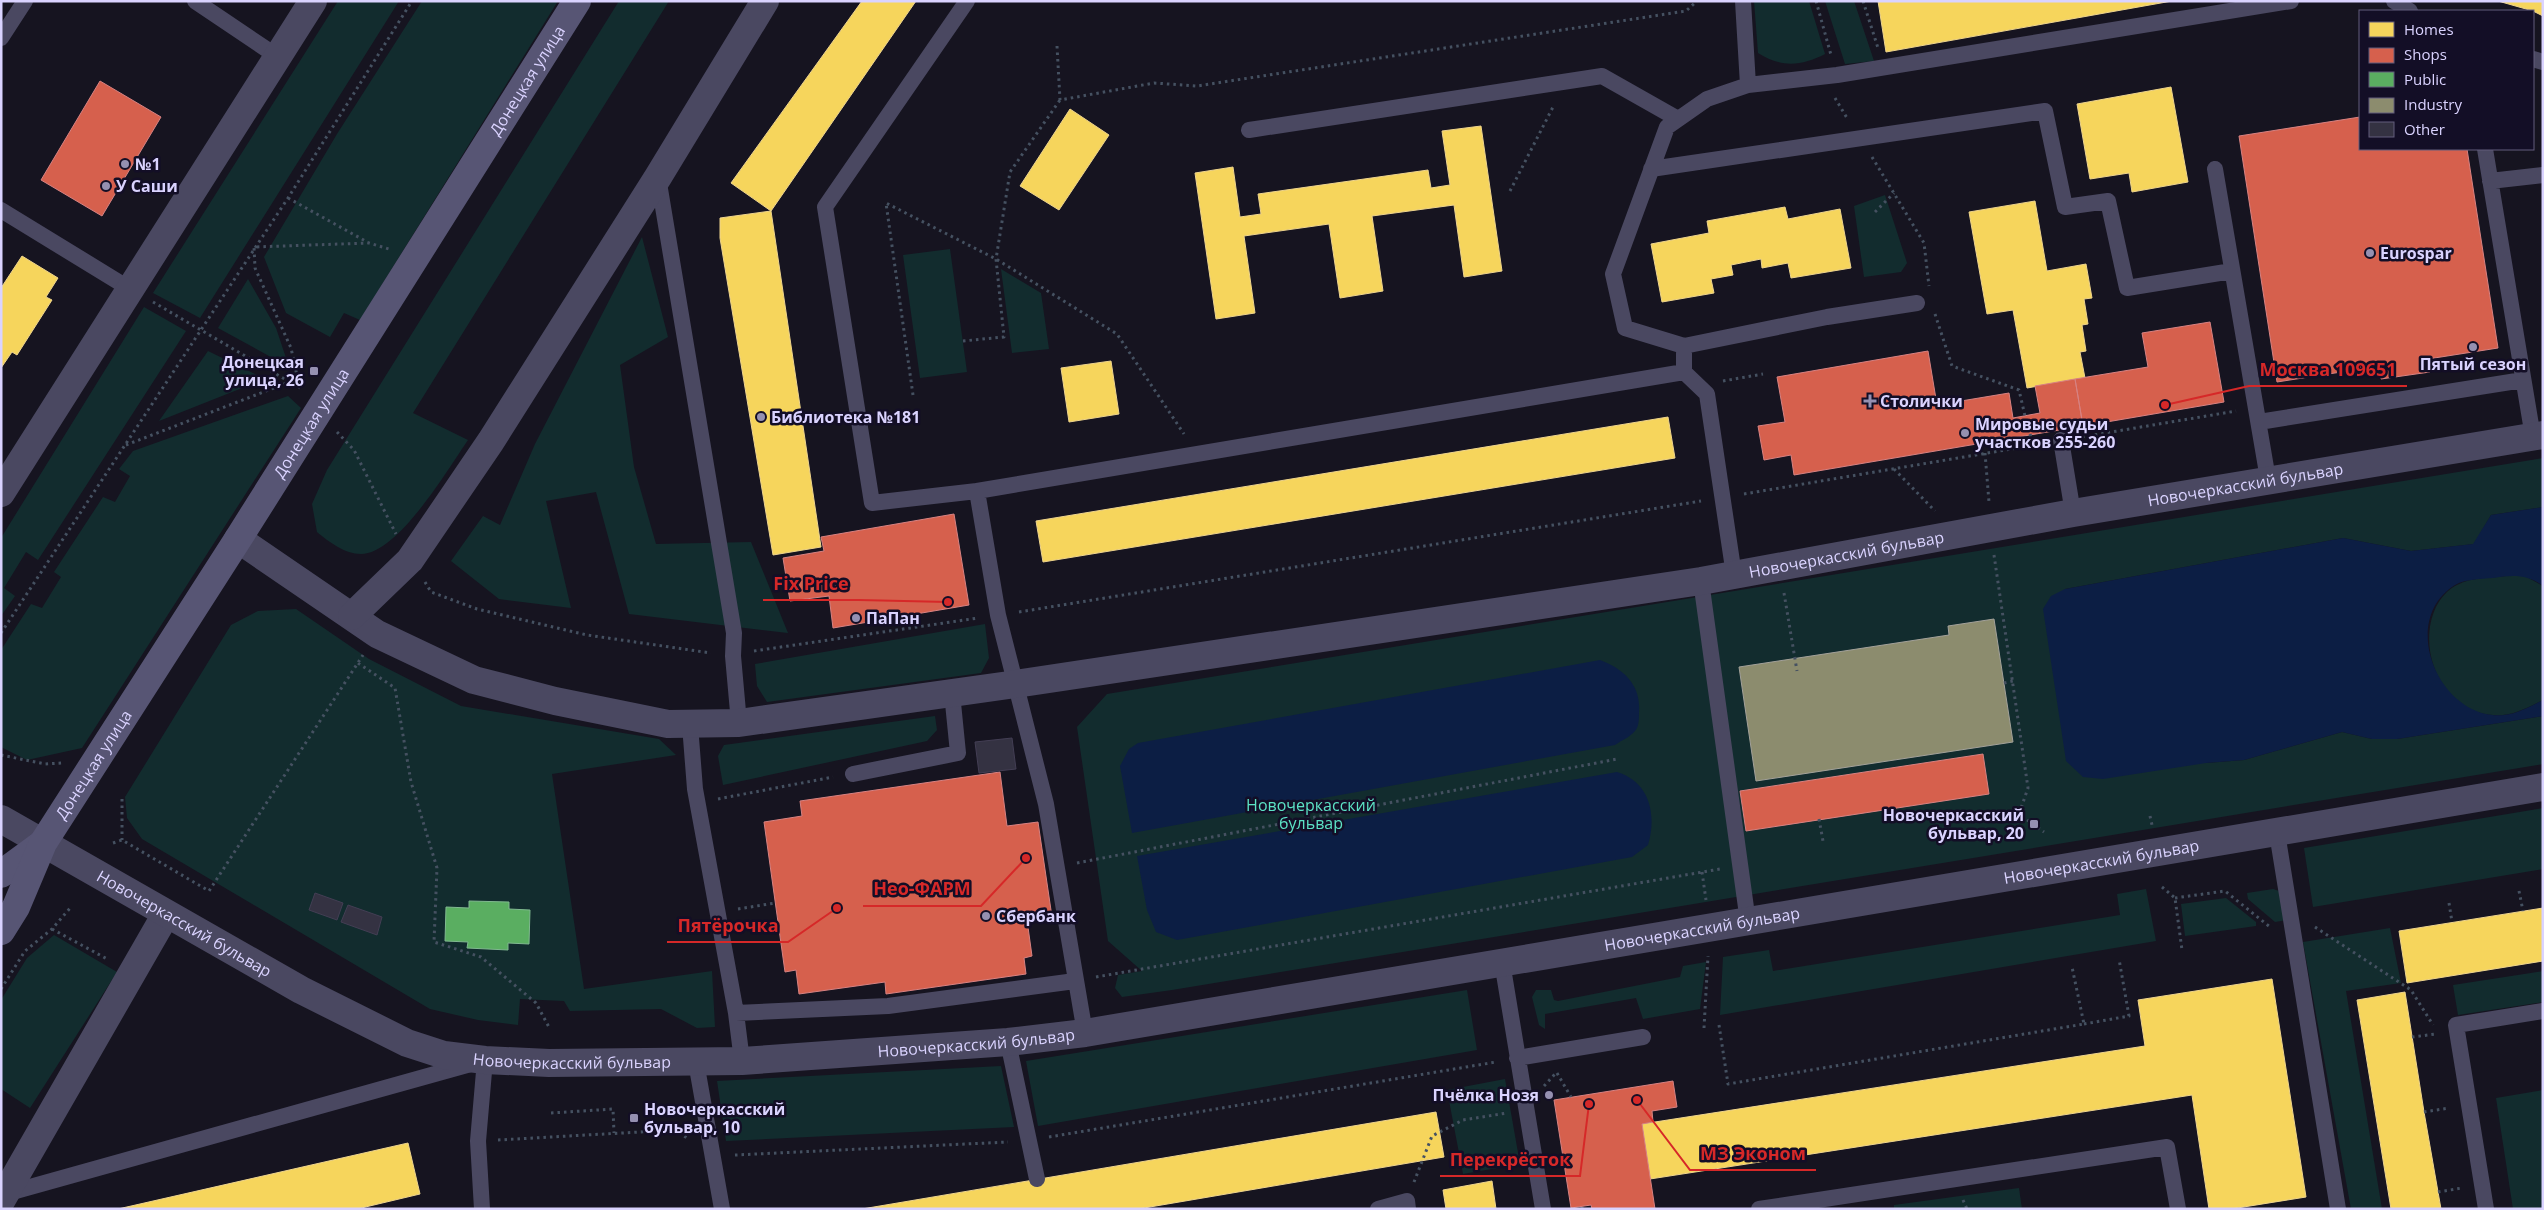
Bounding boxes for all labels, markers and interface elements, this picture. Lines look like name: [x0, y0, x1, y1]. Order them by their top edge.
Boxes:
legend: [2359, 10, 2534, 150]
text: Homes: [2404, 19, 2454, 39]
street label: Донецкая улица: [484, 21, 570, 140]
text: Shops: [2404, 44, 2447, 64]
text: Public: [2404, 69, 2446, 89]
text: Industry: [2404, 94, 2462, 114]
text: Other: [2404, 119, 2445, 139]
place label: №1: [135, 153, 161, 175]
marker: №1: [119, 158, 131, 170]
place label: У Саши: [116, 175, 178, 197]
marker: У Саши: [100, 180, 112, 192]
place label: Eurospar: [2380, 242, 2452, 264]
marker: Eurospar: [2364, 247, 2376, 259]
marker: Пятый сезон: [2467, 341, 2479, 353]
place label: Донецкая улица, 26: [222, 351, 304, 391]
callout: Москва 109651: [2249, 353, 2407, 386]
place label: Пятый сезон: [2420, 353, 2526, 375]
text: Москва 109651: [2259, 357, 2397, 381]
street label: Донецкая улица: [268, 364, 354, 482]
marker: Донецкая улица, 26: [308, 365, 320, 377]
place label: Столички: [1880, 390, 1963, 412]
marker: Столички: [1864, 395, 1876, 407]
place label: Библиотека №181: [771, 406, 920, 428]
marker: Библиотека №181: [755, 411, 767, 423]
place label: Мировые судьи участков 255-260: [1975, 413, 2115, 453]
marker: Мировые судьи участков 255-260: [1959, 427, 1971, 439]
street label: Новочеркасский бульвар: [2146, 457, 2345, 511]
street label: Новочеркасский бульвар: [1747, 526, 1946, 583]
callout: Fix Price: [763, 567, 859, 600]
text: Fix Price: [773, 571, 849, 595]
place label: ПаПан: [866, 607, 920, 629]
marker: ПаПан: [850, 612, 862, 624]
street label: Донецкая улица: [50, 706, 137, 824]
park label: Новочеркасский бульвар: [1246, 794, 1376, 834]
place label: Новочеркасский бульвар, 20: [1883, 804, 2024, 844]
marker: Новочеркасский бульвар, 20: [2028, 818, 2040, 830]
street label: Новочеркасский бульвар: [2002, 834, 2201, 889]
street label: Новочеркасский бульвар: [93, 865, 276, 982]
callout: Нео-ФАРМ: [863, 873, 981, 906]
text: Нео-ФАРМ: [873, 876, 971, 900]
street label: Новочеркасский бульвар: [1603, 902, 1801, 956]
place label: Сбербанк: [996, 905, 1076, 927]
callout: Пятёрочка: [667, 909, 788, 942]
marker: Сбербанк: [980, 910, 992, 922]
text: Пятёрочка: [677, 913, 779, 937]
street label: Новочеркасский бульвар: [877, 1023, 1076, 1062]
street label: Новочеркасский бульвар: [472, 1048, 671, 1074]
place label: Пчёлка Нозя: [1433, 1084, 1539, 1106]
marker: Пчёлка Нозя: [1543, 1089, 1555, 1101]
place label: Новочеркасский бульвар, 10: [644, 1098, 785, 1138]
marker: Новочеркасский бульвар, 10: [628, 1112, 640, 1124]
callout: МЗ Эконом: [1690, 1137, 1816, 1170]
text: МЗ Эконом: [1700, 1141, 1806, 1165]
callout: Перекрёсток: [1440, 1143, 1580, 1176]
text: Перекрёсток: [1450, 1147, 1571, 1171]

